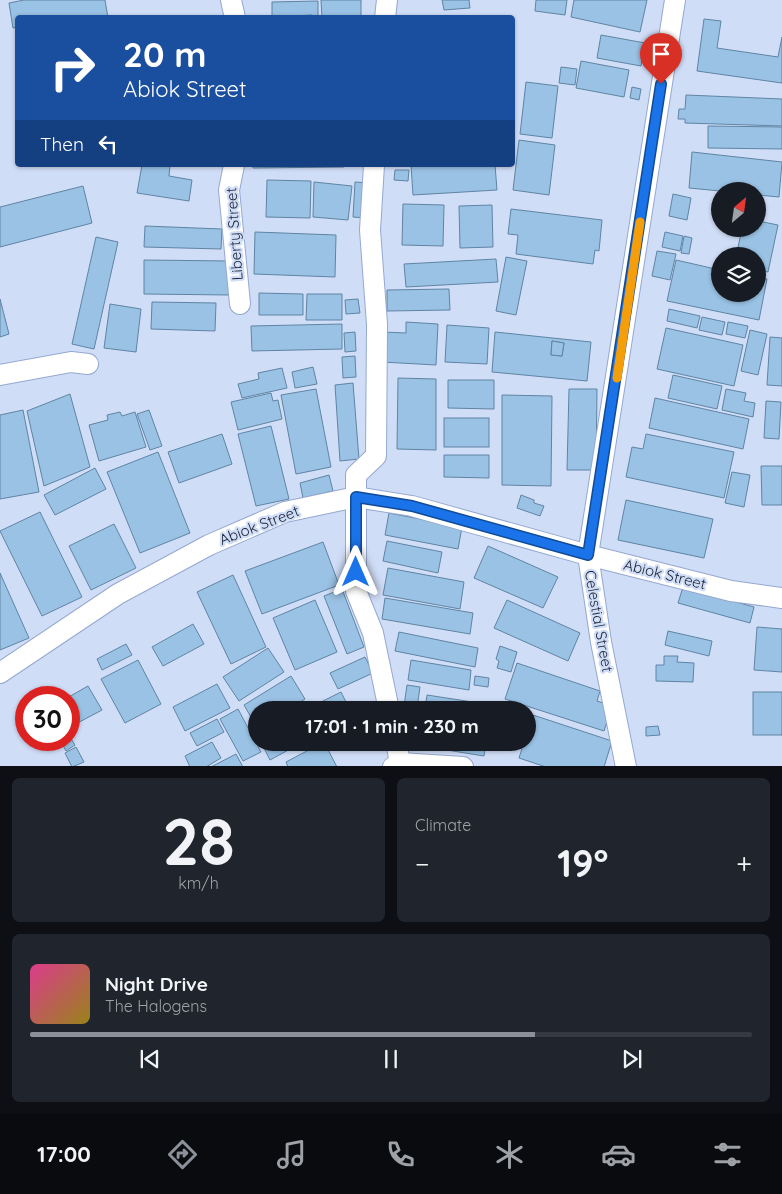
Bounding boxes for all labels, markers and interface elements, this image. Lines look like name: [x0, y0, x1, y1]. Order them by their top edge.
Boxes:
text: 20 m: [123, 32, 206, 76]
pin: [640, 33, 682, 84]
icon: right: [40, 35, 105, 100]
icon: arrive: [647, 40, 675, 68]
text: Abiok Street: [123, 75, 246, 103]
icon: left: [94, 130, 122, 158]
text: Then: [40, 132, 84, 156]
north arrow: [711, 182, 766, 238]
map controls: [711, 182, 766, 302]
street label: Liberty Street: [221, 187, 247, 281]
button: layers: [711, 247, 766, 302]
street label: Abiok Street: [216, 501, 302, 549]
position arrow: [329, 545, 381, 597]
street label: Abiok Street: [622, 555, 708, 593]
street label: Celestial Street: [581, 569, 617, 673]
speed limit sign: 30: [15, 686, 80, 751]
text: 17:01 · 1 min · 230 m: [305, 714, 479, 738]
text: 28: [162, 800, 235, 881]
text: Climate: [415, 815, 471, 835]
text: 19°: [557, 839, 609, 887]
text: −: [415, 846, 430, 881]
text: +: [736, 846, 752, 881]
text: km/h: [178, 873, 219, 893]
text: Night Drive: [105, 972, 208, 996]
text: The Halogens: [105, 996, 207, 1016]
icon: previous: [136, 1045, 164, 1073]
icon: pause: [377, 1045, 405, 1073]
icon: next: [618, 1045, 646, 1073]
icon: directions: [165, 1137, 200, 1172]
icon: music: [274, 1137, 309, 1172]
icon: phone: [383, 1137, 418, 1172]
icon: climate: [492, 1137, 527, 1172]
icon: car: [601, 1137, 636, 1172]
icon: filters: [710, 1137, 745, 1172]
text: 17:00: [37, 1140, 91, 1168]

